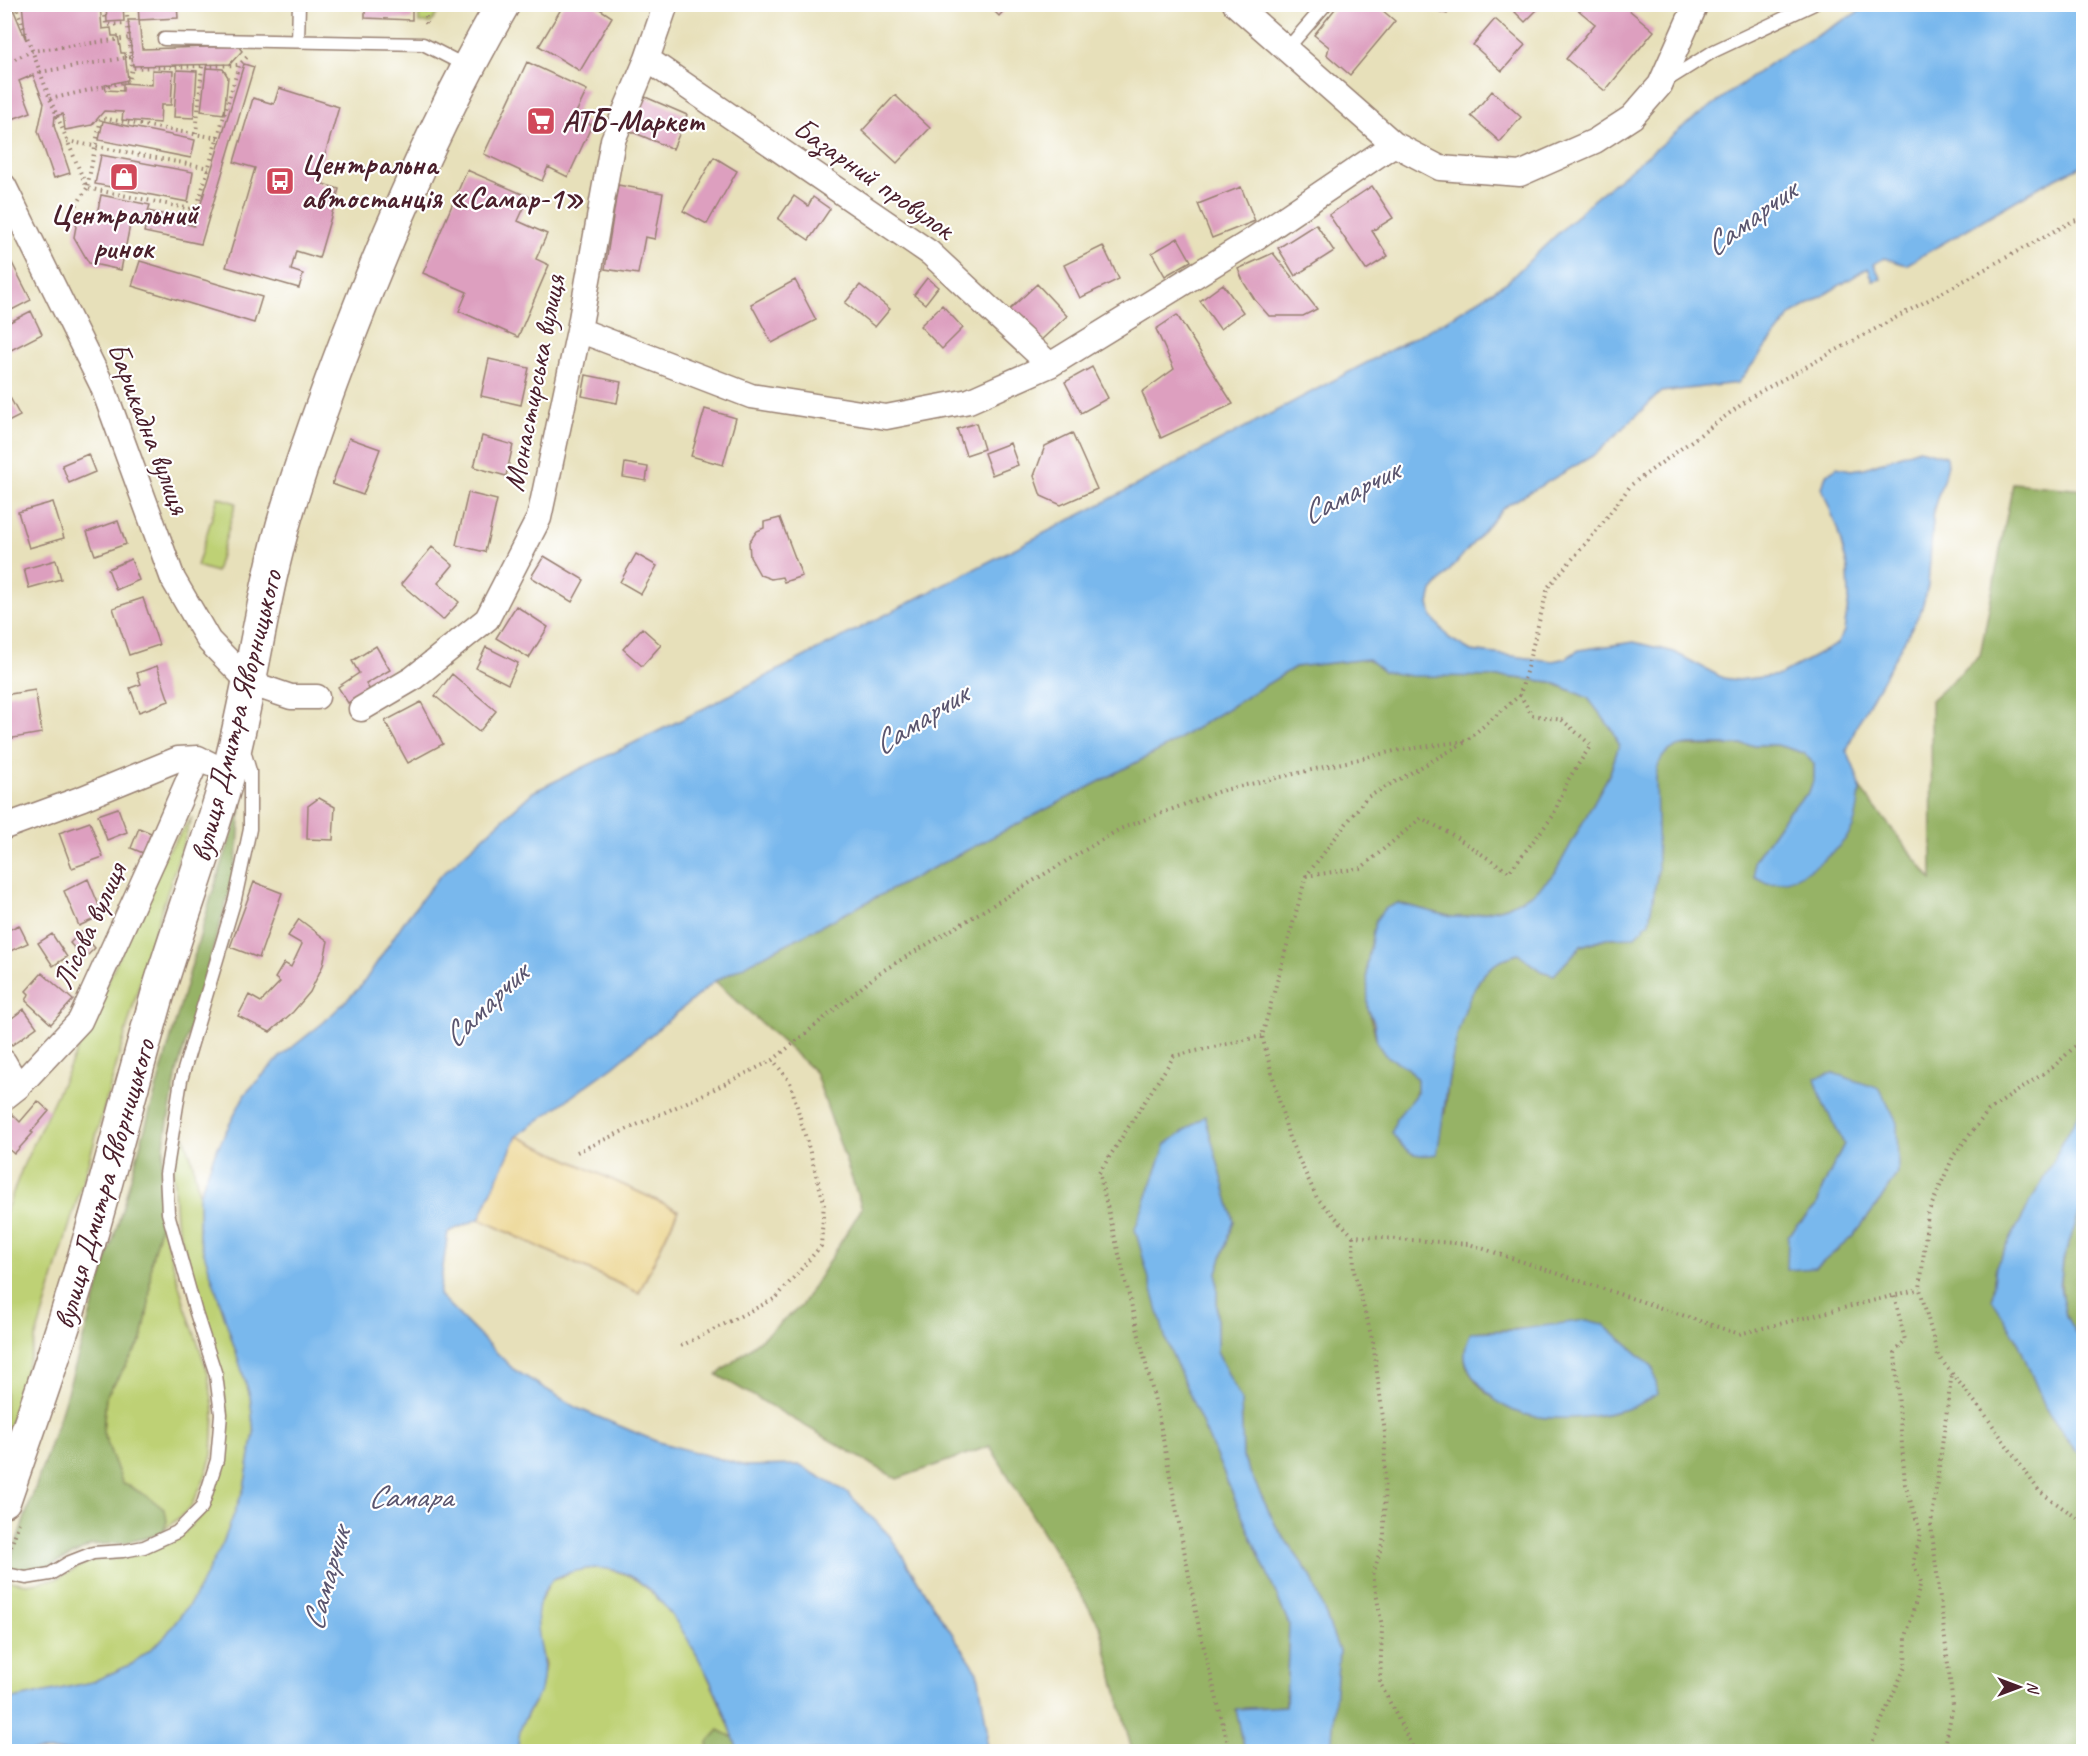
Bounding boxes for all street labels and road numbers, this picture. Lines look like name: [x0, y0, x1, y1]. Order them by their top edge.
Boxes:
street label: Базарний провулок: [786, 109, 963, 249]
street label: Монастирська вулиця: [494, 270, 574, 494]
street label: Барикадна вулиця: [99, 337, 200, 520]
street label: вулиця Дмитра Яворницького: [181, 565, 291, 866]
street label: Лісова вулиця: [43, 854, 136, 995]
street label: вулиця Дмитра Яворницького: [44, 1034, 164, 1333]

